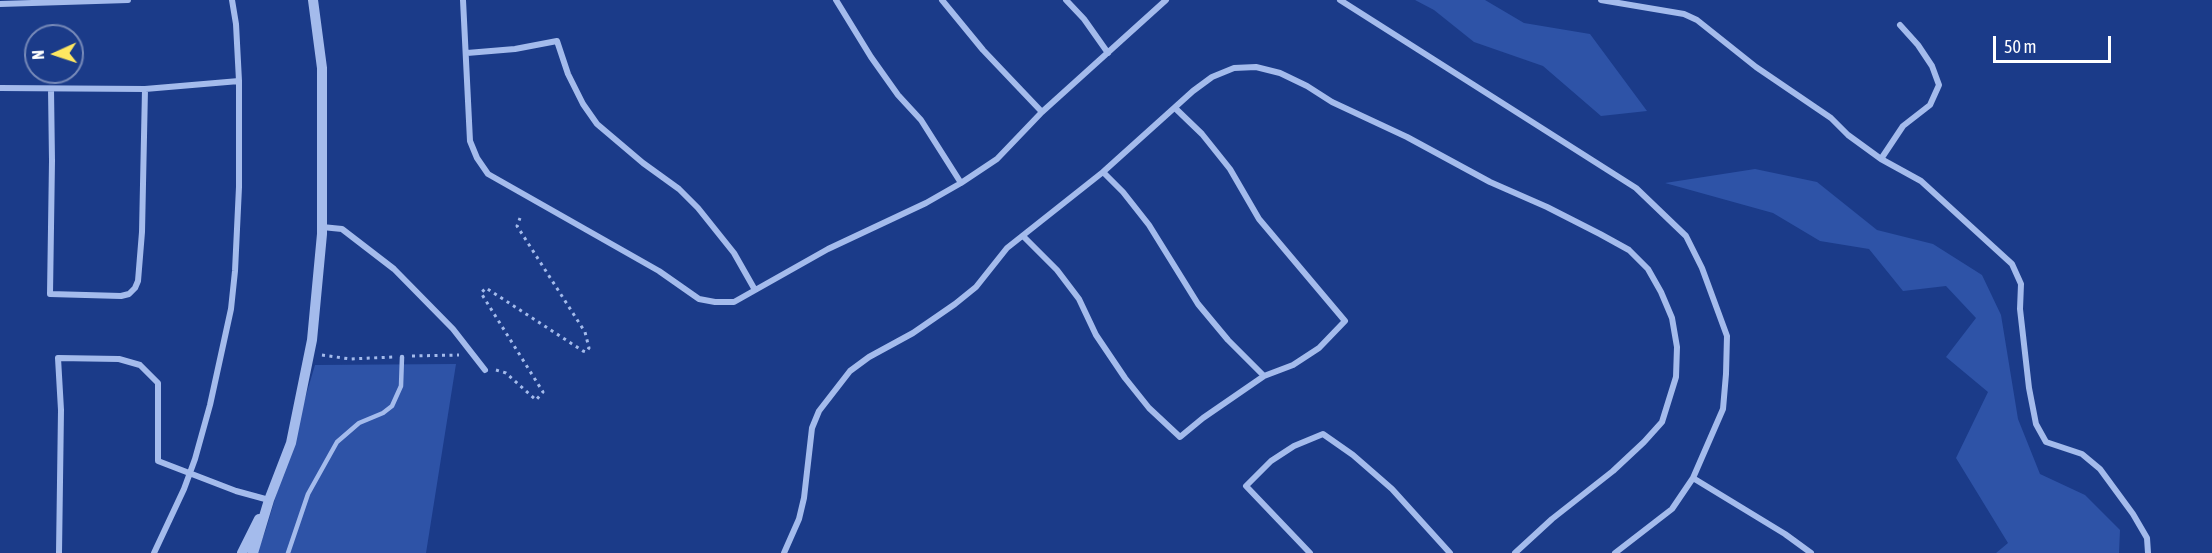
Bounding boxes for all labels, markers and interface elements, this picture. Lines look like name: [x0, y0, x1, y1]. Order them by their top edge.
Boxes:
north arrow: [24, 24, 84, 84]
scale bar: [1996, 24, 2114, 62]
text: 50 m: [2004, 36, 2036, 57]
text: N: [29, 50, 47, 60]

